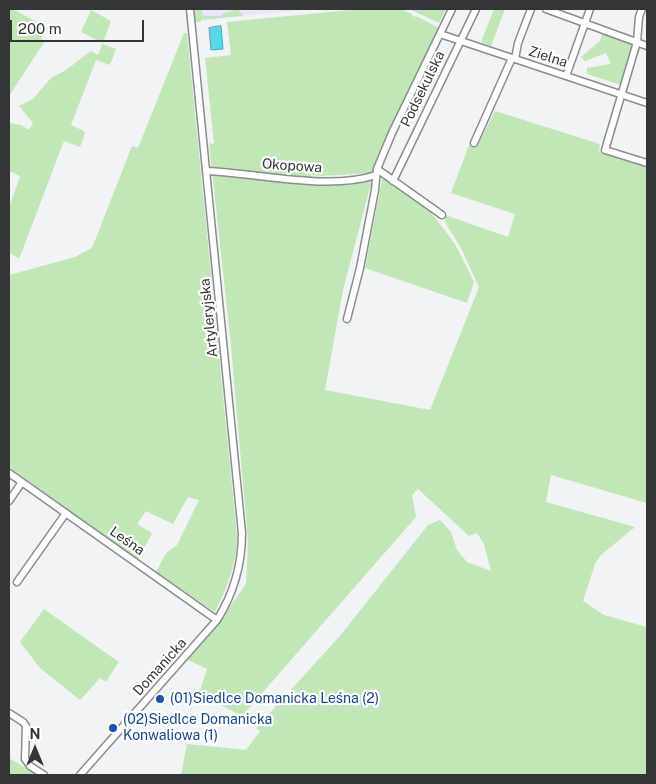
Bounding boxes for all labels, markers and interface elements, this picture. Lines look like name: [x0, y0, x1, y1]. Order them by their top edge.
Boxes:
scale bar: [12, 10, 146, 42]
text: 200 m: [18, 20, 62, 37]
street label: Zielna: [526, 43, 570, 71]
street label: Podsekulska: [397, 48, 449, 130]
street label: Okopowa: [261, 156, 323, 176]
street label: Artyleryjska: [197, 278, 221, 358]
street label: Leśna: [106, 523, 148, 559]
street label: Domanicka: [130, 635, 190, 699]
place label: (01)Siedlce Domanicka Leśna (2): [170, 691, 379, 707]
marker: (01)Siedlce Domanicka Leśna (2): [154, 693, 166, 705]
place label: (02)Siedlce Domanicka Konwaliowa (1): [123, 712, 272, 744]
marker: (02)Siedlce Domanicka Konwaliowa (1): [107, 722, 119, 734]
north arrow: [10, 724, 60, 774]
text: N: [30, 726, 40, 742]

